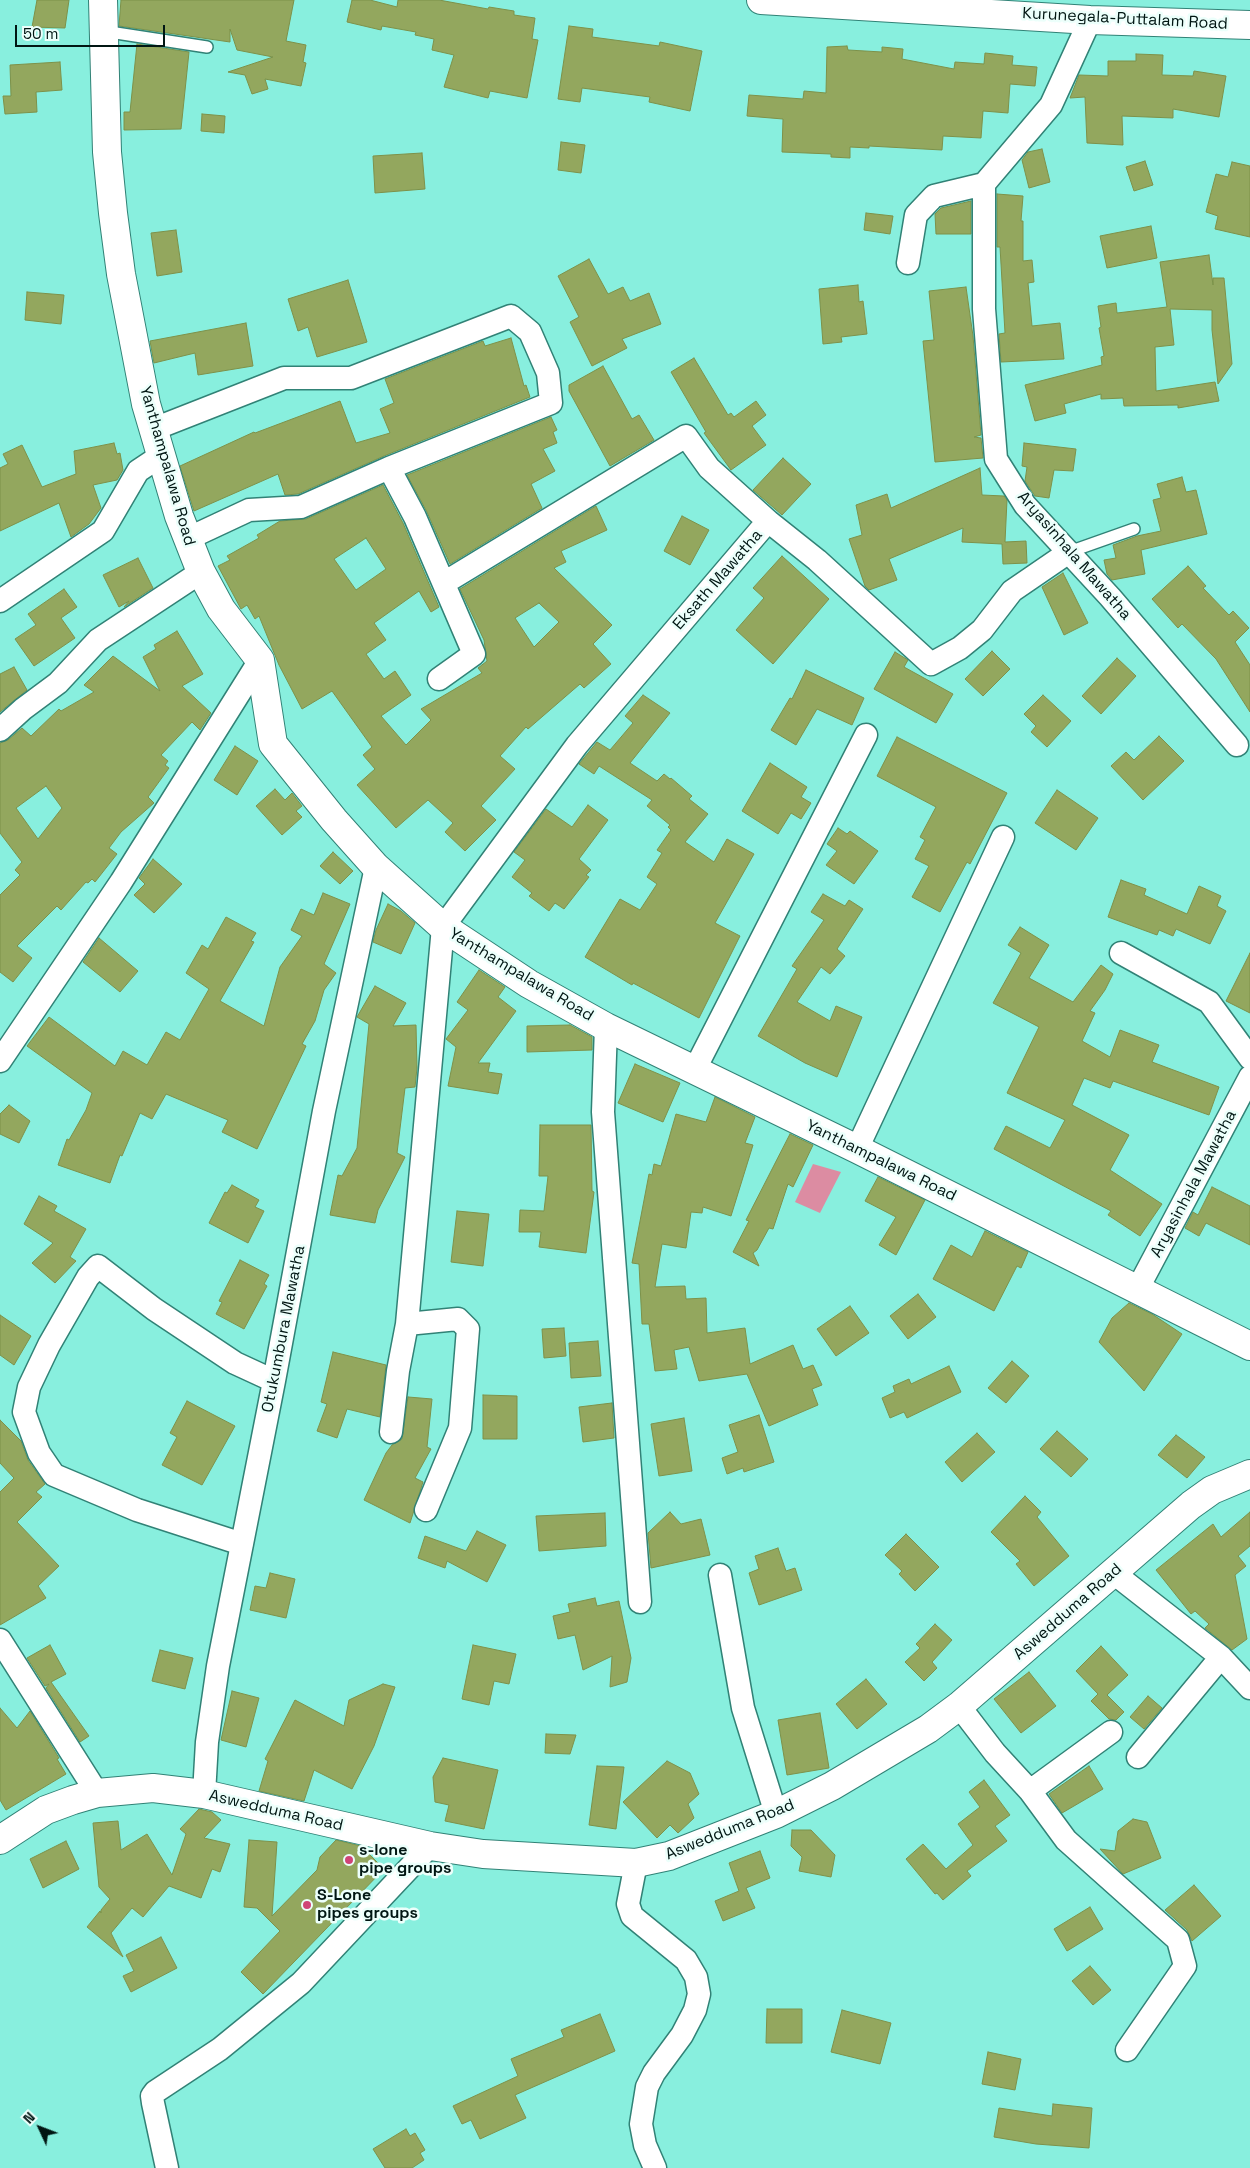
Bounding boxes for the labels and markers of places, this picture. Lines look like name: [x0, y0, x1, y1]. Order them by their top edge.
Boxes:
place label: s-lone pipe groups: [359, 1841, 451, 1879]
marker: s-lone pipe groups: [343, 1854, 355, 1866]
place label: S-Lone pipes groups: [317, 1886, 418, 1924]
marker: S-Lone pipes groups: [301, 1899, 313, 1911]

